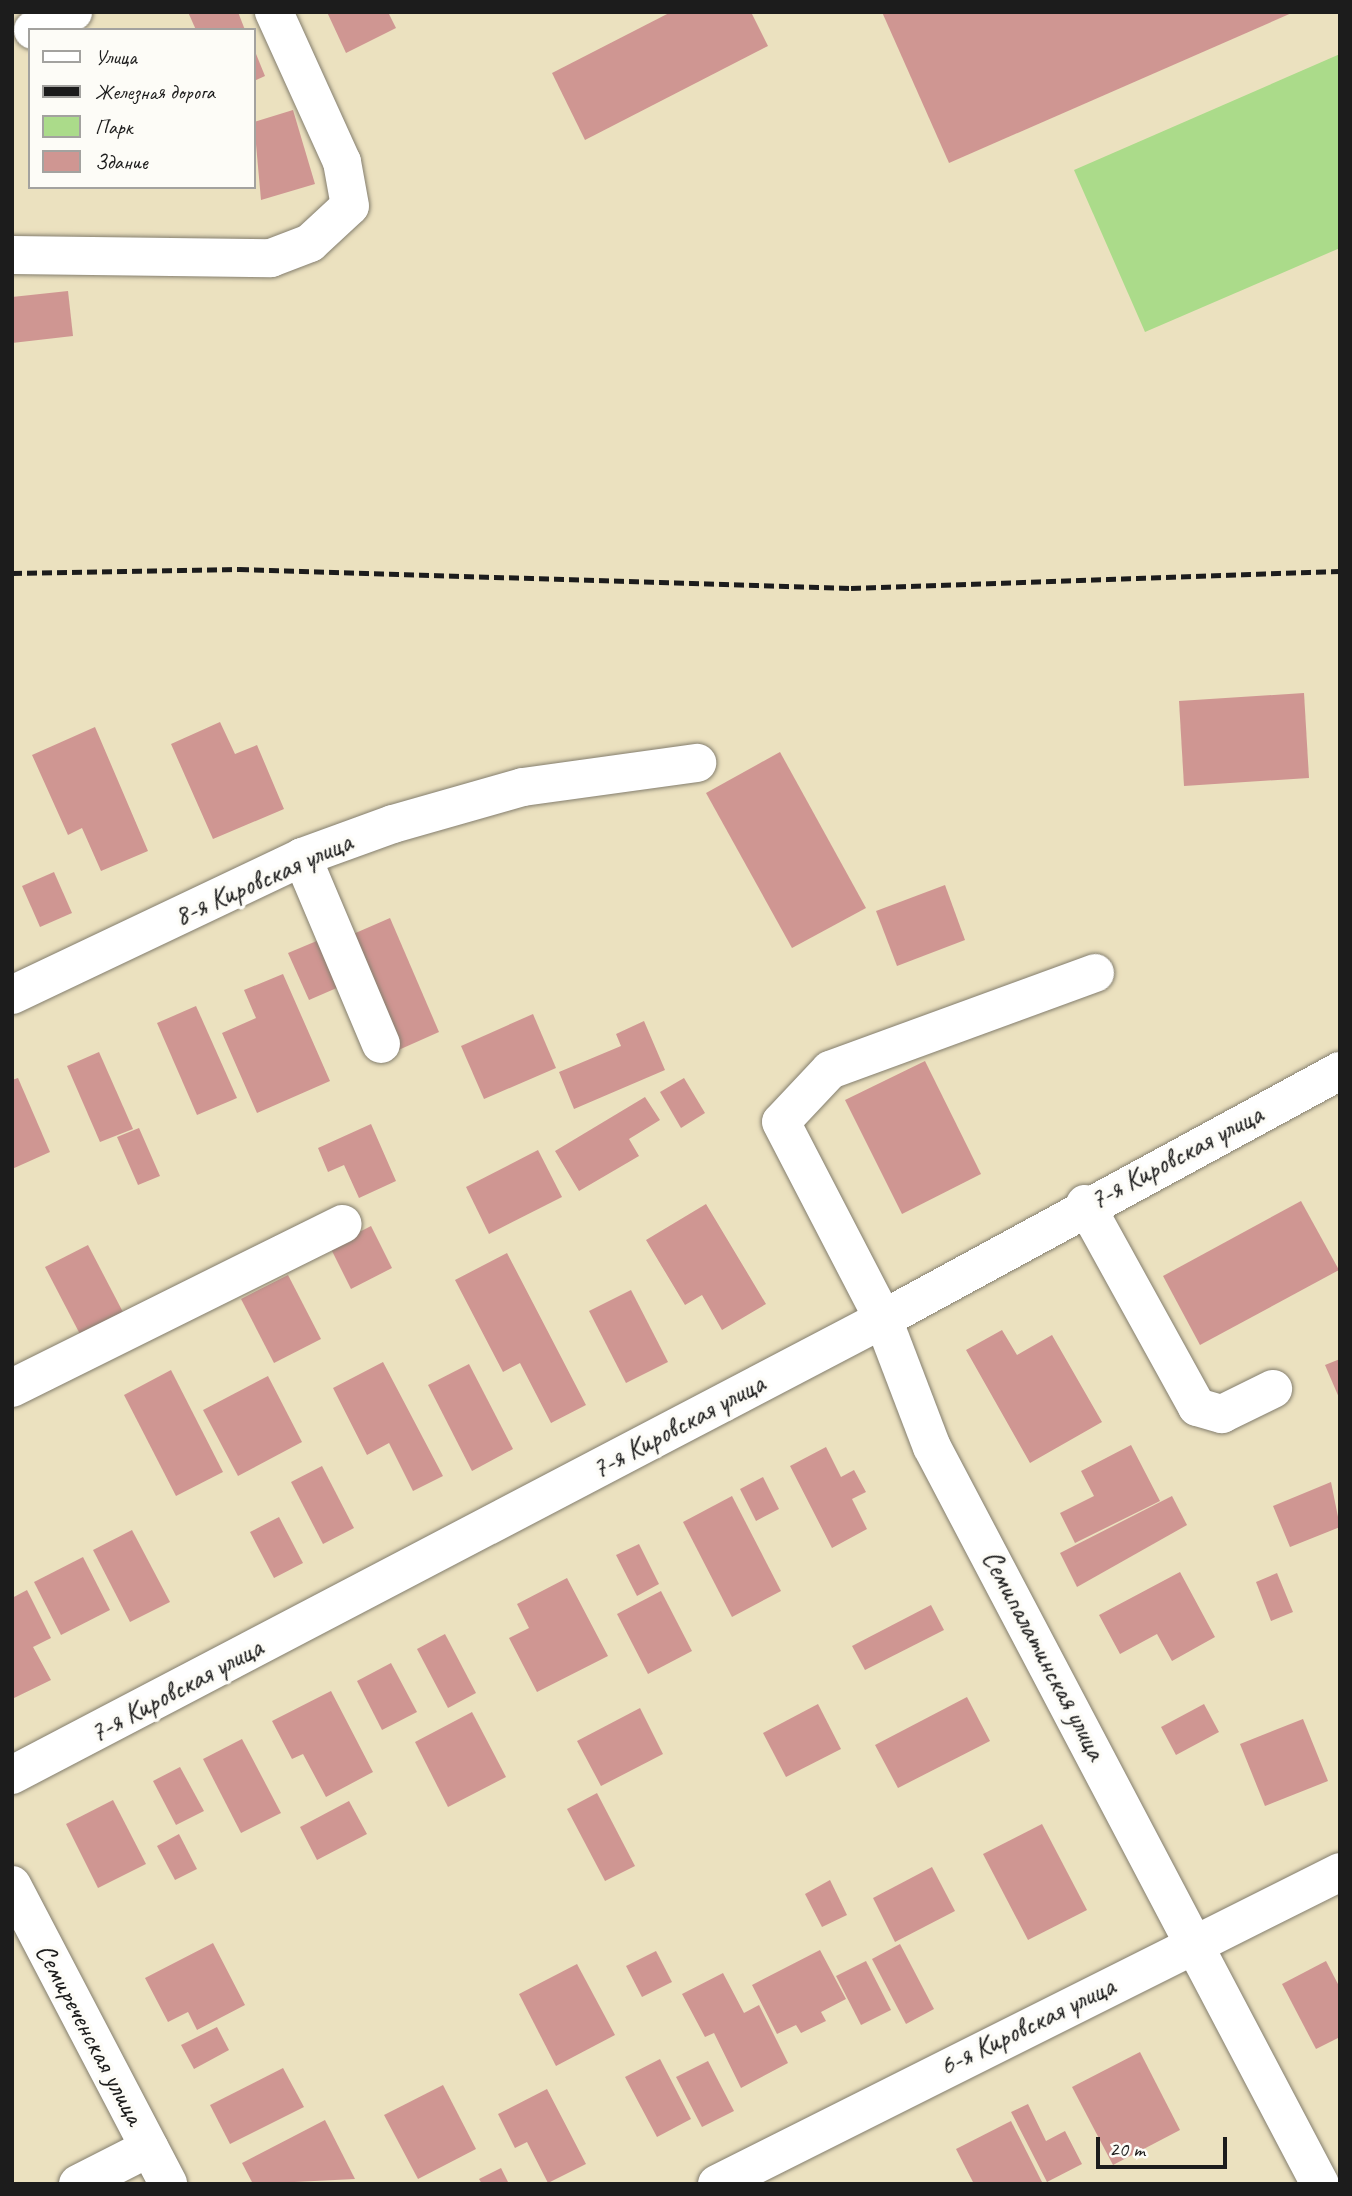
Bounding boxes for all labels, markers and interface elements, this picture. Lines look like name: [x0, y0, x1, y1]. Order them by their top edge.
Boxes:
legend: [28, 28, 256, 189]
text: Улица: [95, 44, 137, 70]
text: Железная дорога: [95, 79, 215, 105]
text: Парк: [95, 114, 132, 140]
text: Здание: [95, 149, 148, 175]
street label: 8-я Кировская улица: [168, 824, 358, 934]
street label: 7-я Кировская улица: [1083, 1097, 1269, 1217]
street label: 7-я Кировская улица: [585, 1366, 771, 1486]
street label: Семипалатинская улица: [974, 1543, 1114, 1767]
street label: 7-я Кировская улица: [83, 1630, 269, 1750]
street label: Семиреченская улица: [28, 1938, 152, 2130]
street label: 6-я Кировская улица: [933, 1969, 1121, 2083]
scale bar: [1100, 2122, 1231, 2166]
text: 20 m: [1109, 2136, 1145, 2162]

